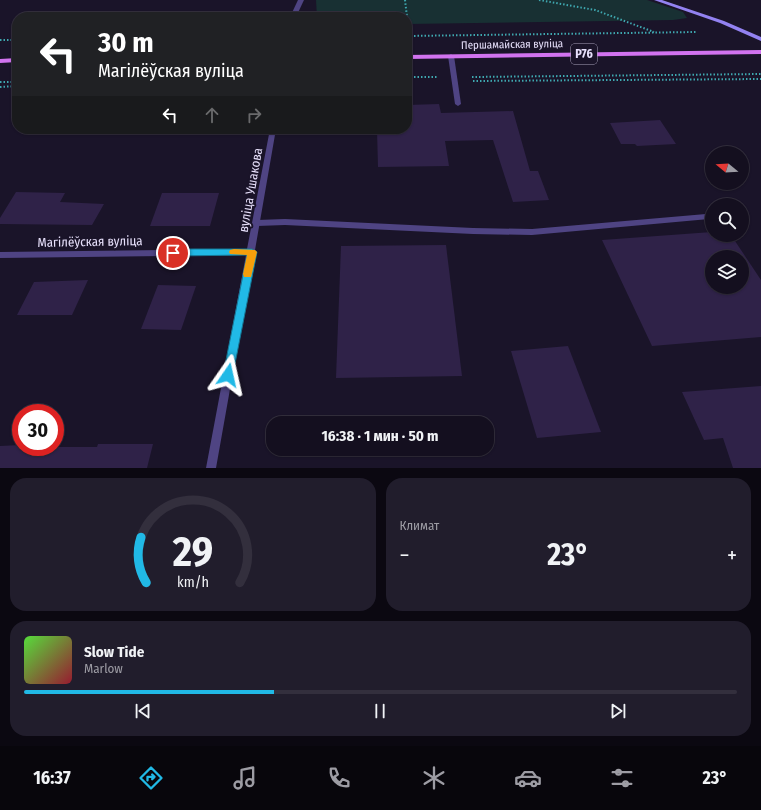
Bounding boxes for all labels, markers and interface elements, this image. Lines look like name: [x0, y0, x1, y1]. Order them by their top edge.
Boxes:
text: 30 m: [98, 26, 154, 59]
icon: left: [32, 28, 84, 80]
street label: Першамайская вуліца: [461, 37, 563, 52]
road number: Р76: [571, 44, 597, 64]
text: Магілёўская вуліца: [98, 60, 244, 82]
icon: left: [159, 104, 181, 126]
icon: ahead: [201, 104, 223, 126]
icon: right: [243, 104, 265, 126]
north arrow: [705, 146, 749, 190]
map controls: [705, 146, 749, 294]
street label: вуліца Ушакова: [236, 147, 265, 233]
button: search: [705, 198, 749, 242]
street label: Магілёўская вуліца: [37, 233, 143, 250]
pin: [156, 236, 190, 270]
icon: arrive: [162, 242, 184, 264]
button: layers: [705, 250, 749, 294]
position arrow: [207, 354, 249, 396]
speed limit sign: 30: [12, 404, 64, 456]
text: 16:38 · 1 мин · 50 m: [321, 427, 439, 445]
text: Климат: [400, 518, 439, 533]
text: 29: [171, 526, 213, 576]
text: 23°: [547, 537, 589, 573]
text: −: [400, 542, 409, 569]
text: +: [727, 542, 737, 569]
text: km/h: [177, 573, 209, 590]
text: Slow Tide: [84, 643, 144, 661]
text: Marlow: [84, 661, 123, 676]
icon: previous: [132, 700, 154, 722]
icon: pause: [369, 700, 391, 722]
icon: next: [607, 700, 629, 722]
icon: directions: [137, 764, 165, 792]
icon: music: [231, 764, 259, 792]
icon: phone: [325, 764, 353, 792]
icon: climate: [420, 764, 448, 792]
icon: car: [514, 764, 542, 792]
icon: filters: [608, 764, 636, 792]
text: 16:37: [33, 767, 71, 789]
text: 23°: [703, 767, 728, 789]

